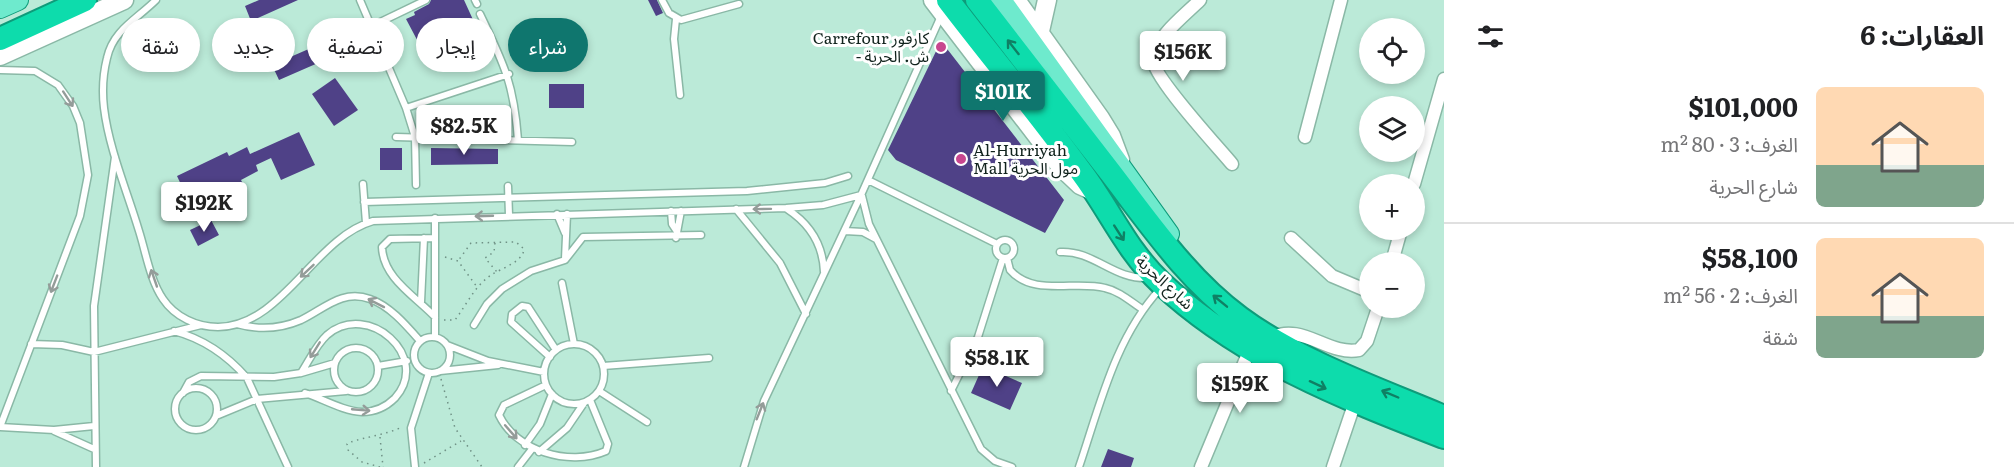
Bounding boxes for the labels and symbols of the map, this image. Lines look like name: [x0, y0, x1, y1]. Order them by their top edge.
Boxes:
place label: Carrefour كارفور - ش. الحرية: [813, 25, 929, 67]
pin: $156K: [1141, 31, 1225, 82]
one-way arrow: [1007, 39, 1020, 55]
marker: Carrefour كارفور - ش. الحرية: [934, 40, 948, 54]
pin: $101K: [961, 71, 1045, 122]
one-way arrow: [62, 90, 74, 107]
pin: $82.5K: [415, 105, 513, 156]
place label: ِAl-Hurriyah Mall مول الحرية: [973, 137, 1078, 179]
marker: ِAl-Hurriyah Mall مول الحرية: [954, 152, 968, 166]
pin: $192K: [162, 182, 246, 233]
one-way arrow: [753, 203, 773, 214]
one-way arrow: [474, 211, 494, 222]
one-way arrow: [1113, 224, 1125, 241]
street label: شارع الحرية: [1130, 248, 1200, 316]
one-way arrow: [299, 264, 314, 278]
one-way arrow: [147, 269, 158, 288]
one-way arrow: [48, 275, 59, 293]
one-way arrow: [1212, 295, 1228, 308]
one-way arrow: [367, 296, 385, 308]
pin: $58.1K: [948, 337, 1046, 388]
one-way arrow: [309, 341, 321, 358]
pin: $159K: [1198, 363, 1282, 414]
one-way arrow: [1309, 379, 1327, 391]
one-way arrow: [1381, 388, 1400, 399]
one-way arrow: [755, 402, 766, 421]
one-way arrow: [350, 405, 370, 416]
one-way arrow: [504, 424, 518, 439]

